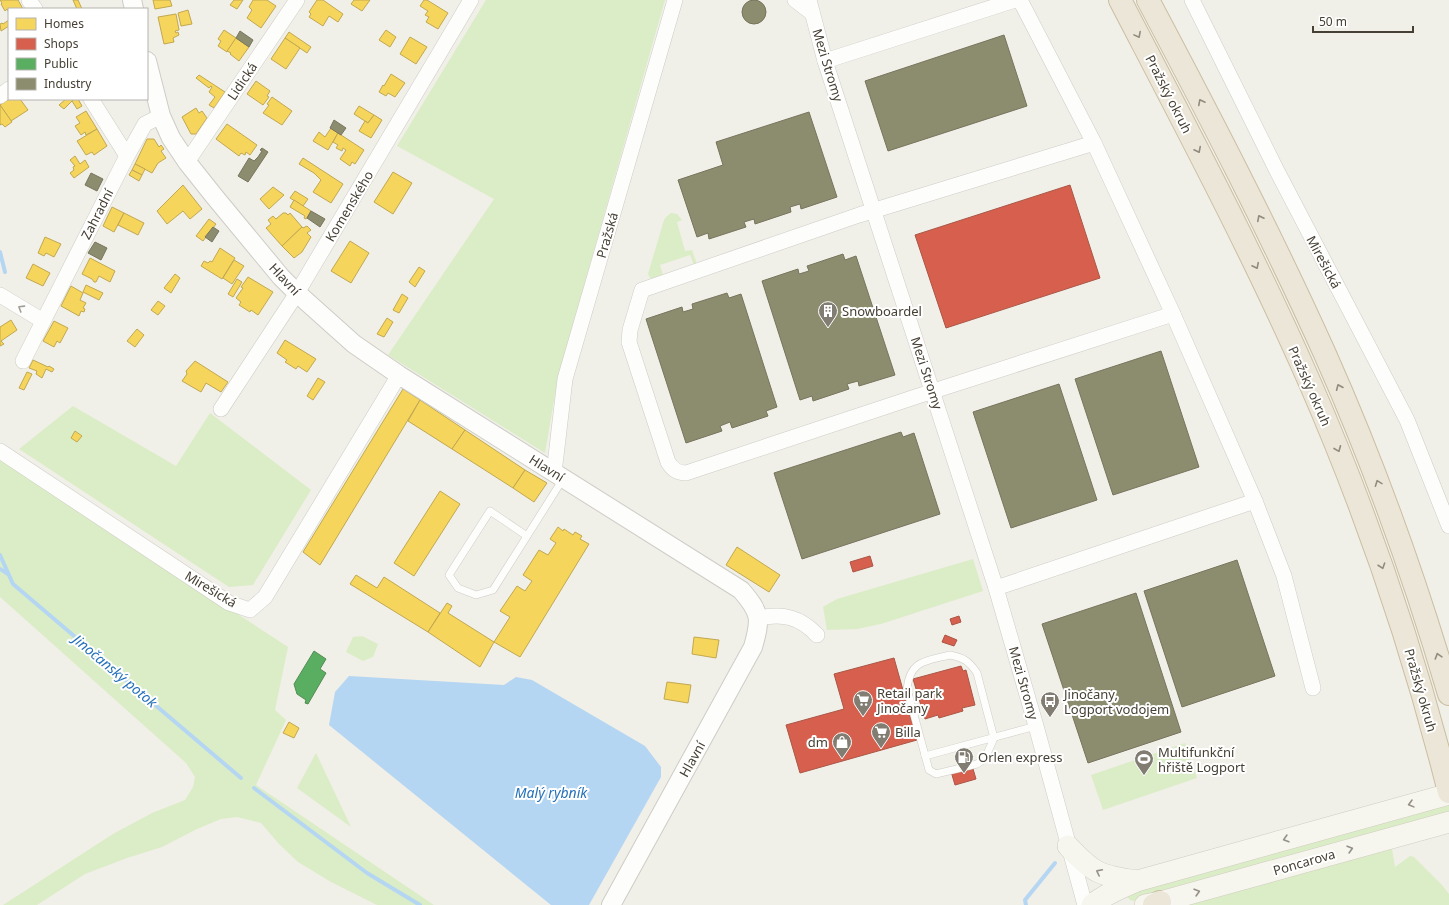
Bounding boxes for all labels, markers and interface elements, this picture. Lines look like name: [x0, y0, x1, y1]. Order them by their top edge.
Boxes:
legend: [8, 8, 148, 100]
scale bar: [1313, 8, 1413, 34]
text: 50 m: [1319, 13, 1347, 30]
text: Homes: [44, 15, 84, 32]
street label: Mezi Stromy: [808, 26, 848, 104]
one-way arrow: [1133, 30, 1141, 38]
text: Shops: [44, 35, 79, 52]
street label: Pražský okruh: [1142, 52, 1196, 136]
text: Public: [44, 55, 78, 72]
street label: Lidická: [223, 59, 261, 103]
text: Industry: [44, 75, 92, 92]
one-way arrow: [1199, 99, 1206, 106]
one-way arrow: [1193, 146, 1201, 153]
street label: Komenského: [321, 167, 377, 245]
street label: Zahradní: [77, 185, 118, 242]
street label: Pražská: [592, 210, 622, 260]
one-way arrow: [1257, 215, 1265, 222]
street label: Mirešická: [1303, 232, 1345, 292]
street label: Hlavní: [265, 259, 305, 300]
one-way arrow: [1251, 262, 1259, 270]
building icon: Snowboardel: [817, 300, 839, 328]
place label: Snowboardel: [842, 302, 922, 320]
one-way arrow: [18, 305, 25, 313]
street label: Mezi Stromy: [907, 334, 947, 412]
street label: Pražský okruh: [1284, 343, 1336, 429]
one-way arrow: [1335, 383, 1343, 390]
one-way arrow: [1333, 445, 1341, 452]
street label: Hlavní: [526, 450, 569, 486]
one-way arrow: [1374, 480, 1382, 487]
one-way arrow: [1377, 562, 1385, 569]
street label: Mirešická: [182, 566, 240, 612]
water label: Jinočanský potok: [67, 628, 162, 712]
street label: Mezi Stromy: [1005, 644, 1043, 722]
street label: Pražský okruh: [1401, 646, 1441, 734]
one-way arrow: [1434, 653, 1443, 660]
place label: Retail park Jinočany: [875, 684, 942, 717]
place label: Jinočany, Logport vodojem: [1062, 685, 1169, 718]
supermarket icon: Retail park Jinočany: [852, 689, 874, 717]
bus stop icon: Jinočany, Logport vodojem: [1039, 690, 1061, 718]
supermarket icon: Billa: [870, 721, 892, 749]
place label: Billa: [895, 723, 921, 741]
shop icon: dm: [831, 731, 853, 759]
place label: dm: [808, 733, 828, 751]
street label: Hlavní: [675, 737, 709, 780]
place label: Multifunkční hřiště Logport: [1158, 743, 1245, 776]
fuel station icon: Orlen express: [953, 746, 975, 774]
place label: Orlen express: [978, 748, 1062, 766]
sports icon: Multifunkční hřiště Logport: [1133, 748, 1155, 776]
water label: Malý rybník: [515, 783, 588, 802]
one-way arrow: [1408, 799, 1415, 808]
one-way arrow: [1283, 834, 1290, 843]
street label: Poncarova: [1271, 845, 1337, 879]
one-way arrow: [1346, 846, 1353, 854]
one-way arrow: [1096, 870, 1103, 877]
one-way arrow: [1194, 888, 1201, 897]

